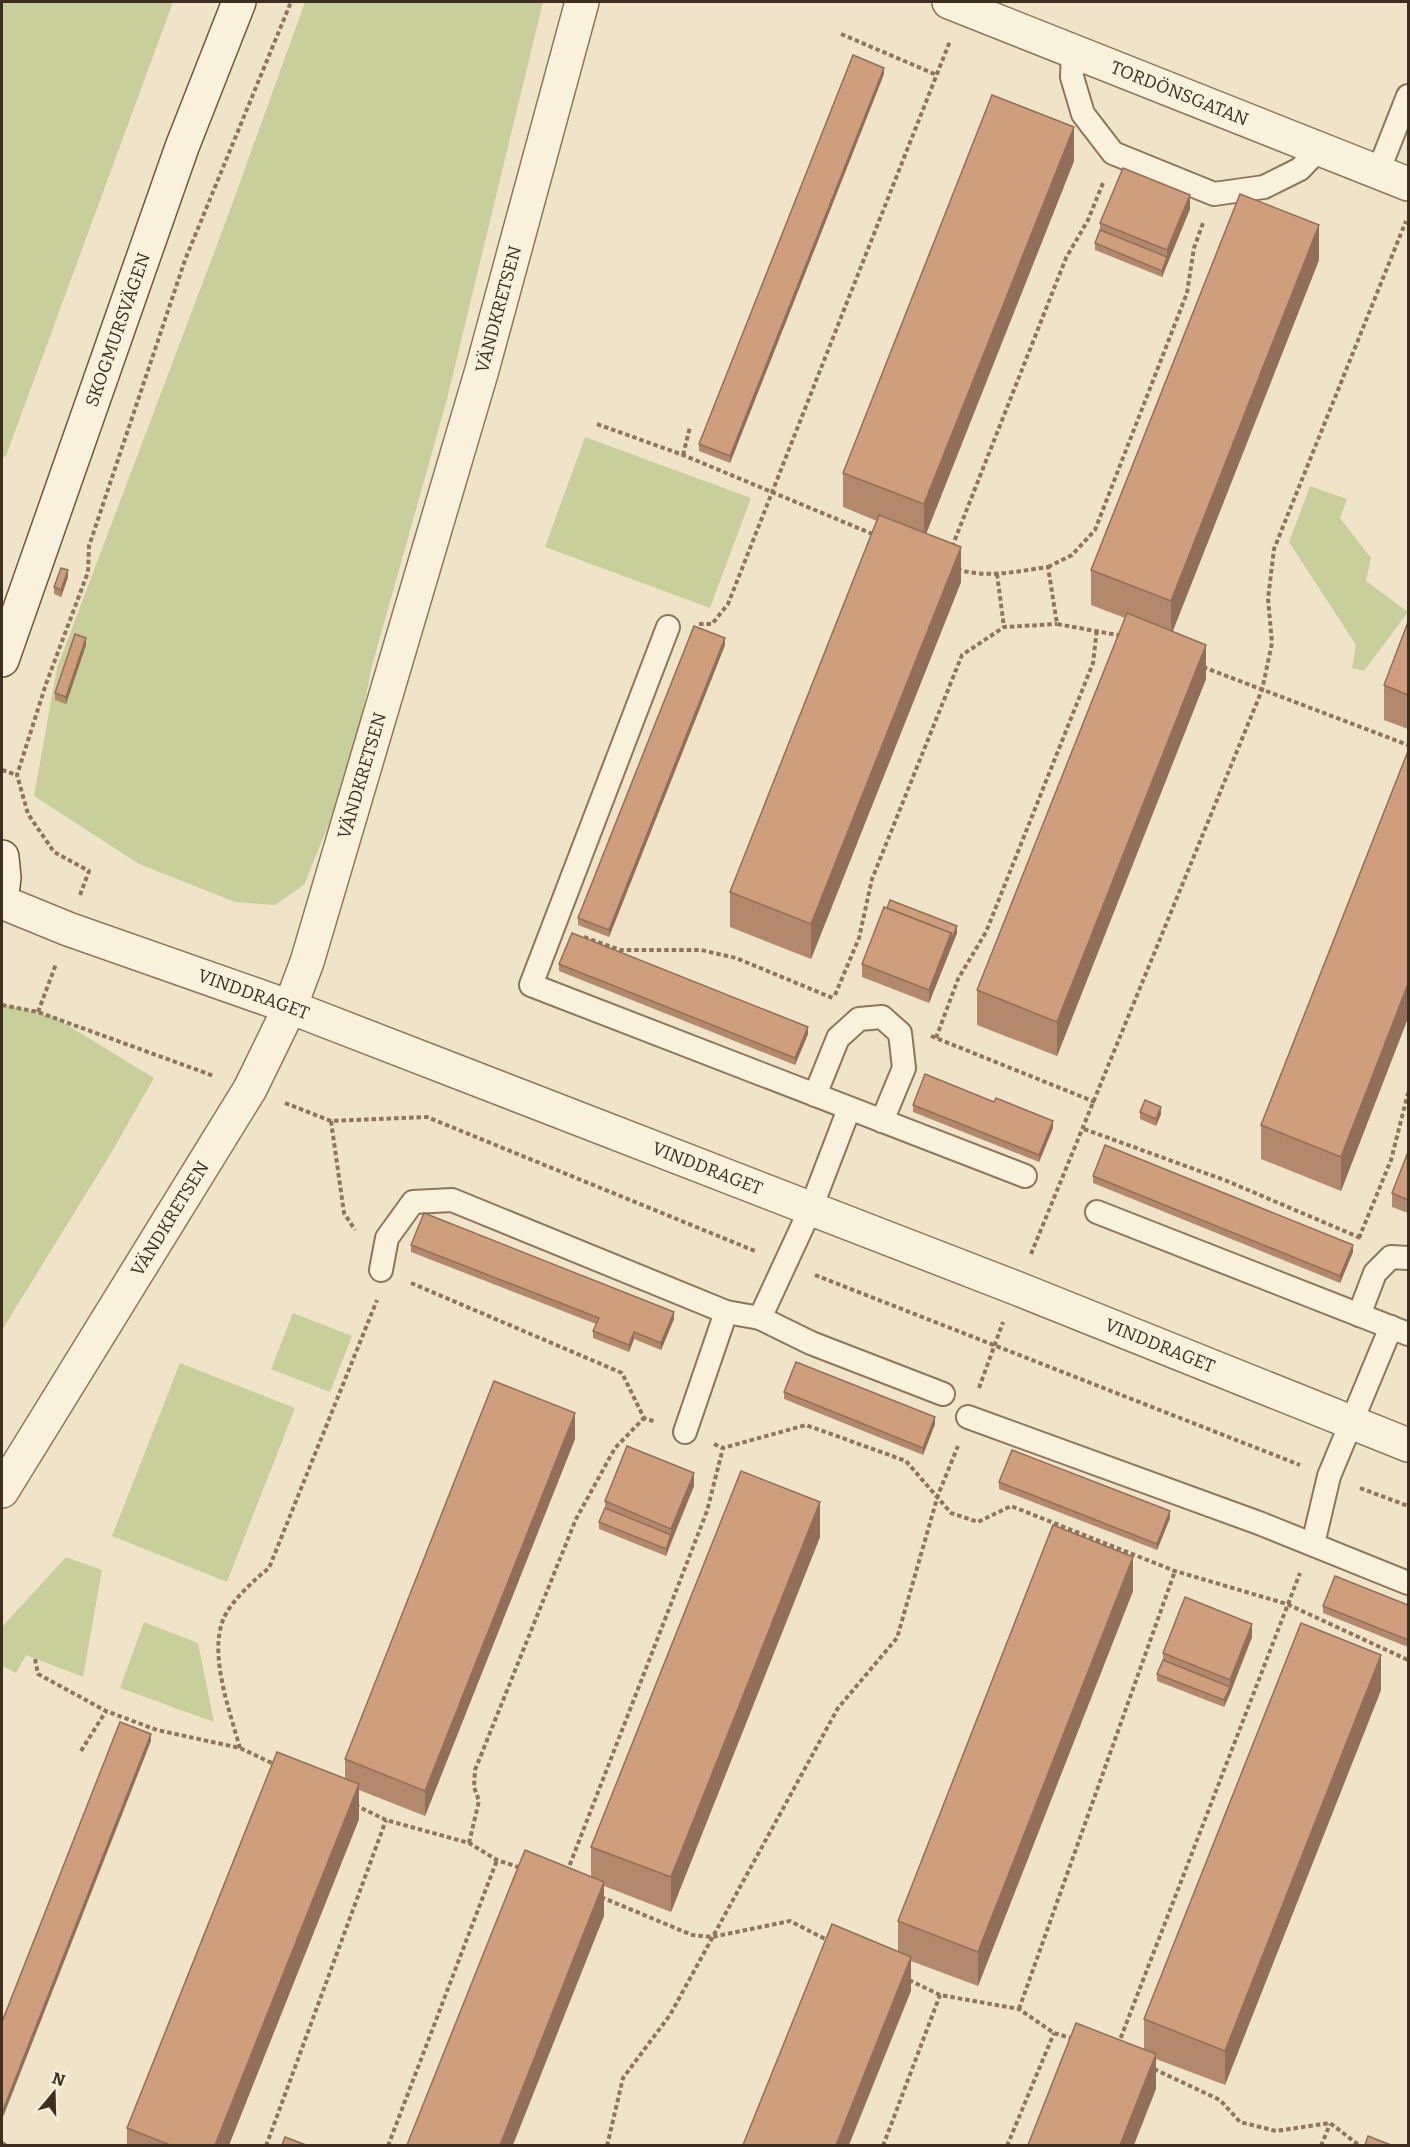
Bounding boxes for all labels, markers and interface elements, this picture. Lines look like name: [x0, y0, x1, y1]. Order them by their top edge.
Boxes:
street label: TORDÖNSGATAN: [1107, 56, 1252, 131]
street label: VÄNDKRETSEN: [471, 243, 526, 375]
street label: SKOGMURSVÄGEN: [81, 250, 155, 410]
street label: VÄNDKRETSEN: [333, 710, 391, 841]
street label: VINDDRAGET: [195, 964, 313, 1025]
street label: VINDDRAGET: [649, 1137, 766, 1200]
street label: VÄNDKRETSEN: [126, 1157, 214, 1280]
street label: VINDDRAGET: [1102, 1314, 1218, 1378]
north arrow: [24, 2063, 84, 2123]
text: N: [50, 2068, 68, 2090]

